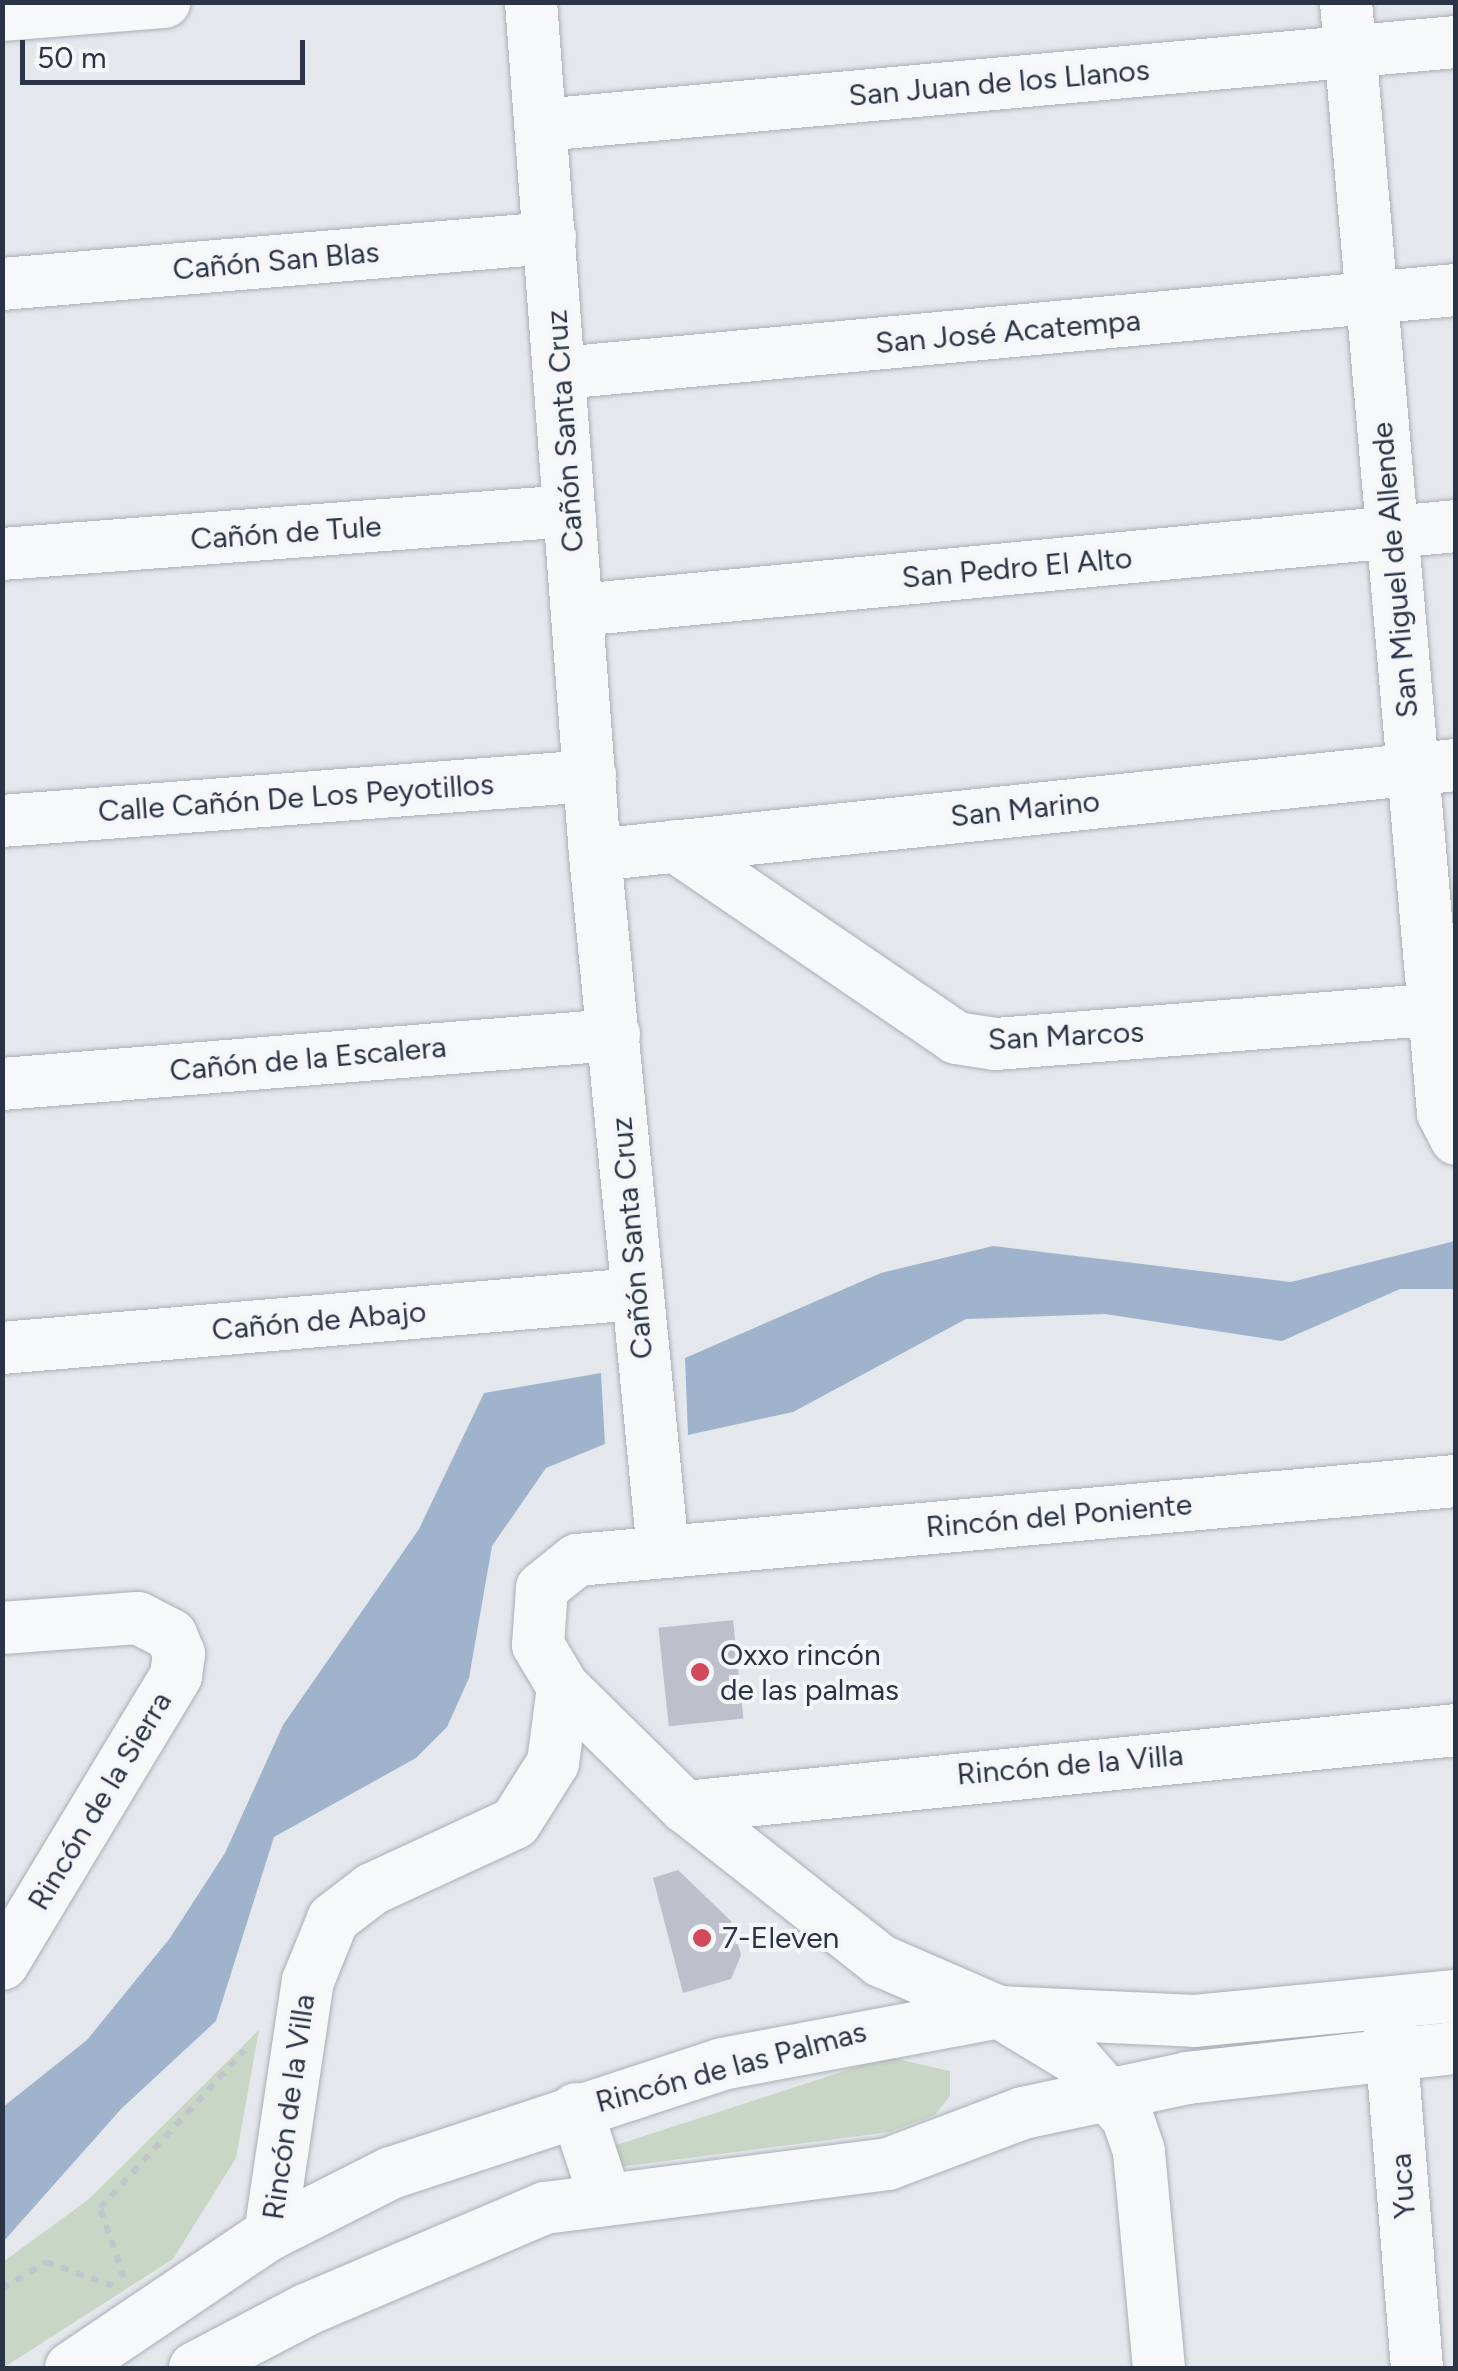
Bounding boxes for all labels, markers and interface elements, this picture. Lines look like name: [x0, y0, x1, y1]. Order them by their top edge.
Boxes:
scale bar: [25, 20, 310, 82]
text: 50 m: [37, 39, 106, 76]
street label: San Juan de los Llanos: [847, 52, 1151, 114]
street label: Cañón San Blas: [171, 234, 381, 288]
street label: San José Acatempa: [874, 302, 1142, 362]
street label: Cañón Santa Cruz: [539, 309, 591, 553]
street label: San Miguel de Allende: [1364, 421, 1426, 719]
street label: Cañón de Tule: [189, 508, 383, 558]
street label: San Pedro El Alto: [900, 540, 1134, 596]
street label: Calle Cañón De Los Peyotillos: [97, 766, 495, 830]
street label: San Marino: [949, 783, 1101, 835]
street label: San Marcos: [987, 1014, 1145, 1058]
street label: Cañón de la Escalera: [168, 1029, 448, 1089]
street label: Cañón Santa Cruz: [603, 1115, 661, 1361]
street label: Cañón de Abajo: [210, 1294, 428, 1348]
street label: Rincón del Poniente: [924, 1486, 1194, 1546]
place label: Oxxo rincón de las palmas: [720, 1637, 899, 1708]
marker: Oxxo rincón de las palmas: [689, 1661, 711, 1683]
street label: Rincón de la Sierra: [21, 1685, 179, 1917]
street label: Rincón de la Villa: [955, 1737, 1185, 1793]
place label: 7-Eleven: [722, 1920, 839, 1956]
marker: 7-Eleven: [691, 1927, 713, 1949]
street label: Rincón de la Villa: [255, 1992, 323, 2222]
street label: Rincón de las Palmas: [592, 2014, 870, 2120]
street label: Yuca: [1383, 2152, 1423, 2220]

